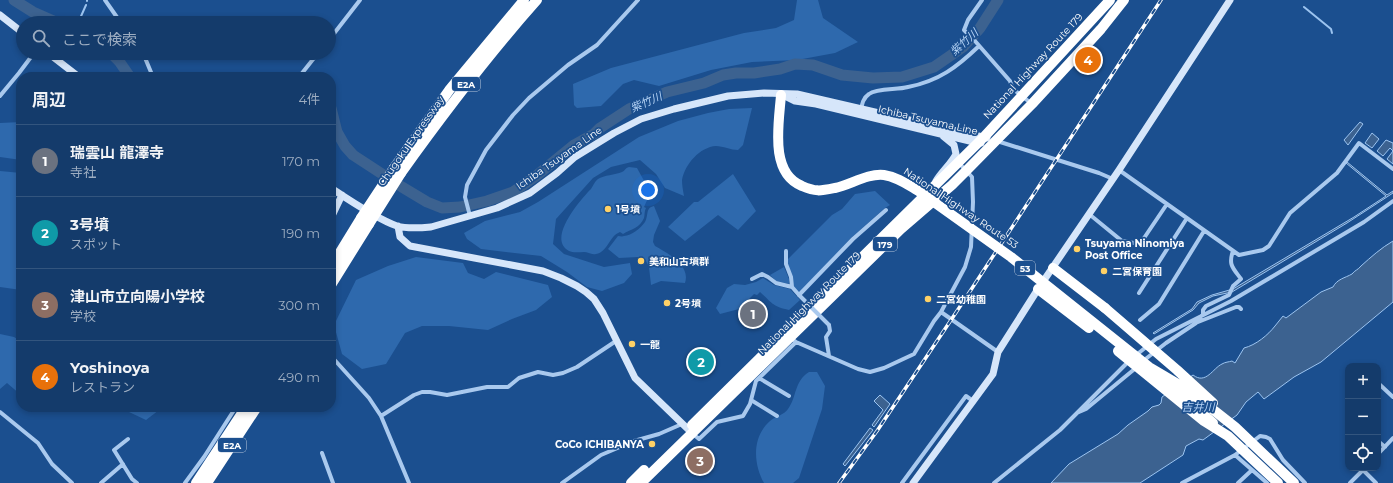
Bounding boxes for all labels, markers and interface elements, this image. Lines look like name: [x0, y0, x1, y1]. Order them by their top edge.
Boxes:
street label: National Highway Route 179: [980, 10, 1086, 122]
search box: [16, 16, 336, 60]
water label: 紫竹川: [947, 25, 982, 58]
icon: search: [30, 27, 52, 49]
text: ここで検索: [62, 30, 137, 49]
pin: 4: [1075, 45, 1101, 75]
road number: E2A: [452, 77, 480, 91]
water label: 紫竹川: [628, 88, 665, 115]
text: 周辺: [32, 90, 66, 110]
text: 4件: [298, 91, 320, 107]
street label: Chugoku Expressway: [375, 93, 447, 189]
street label: Ichiba Tsuyama Line: [877, 102, 979, 138]
street label: Ichiba Tsuyama Line: [514, 123, 604, 193]
text: 瑞雲山 龍澤寺: [70, 143, 164, 162]
text: 1: [42, 153, 48, 169]
text: 170 m: [282, 153, 320, 169]
text: 寺社: [70, 164, 96, 180]
street label: National Highway Route 53: [901, 165, 1021, 252]
your location: [638, 180, 658, 200]
place label: 1号墳: [616, 203, 641, 216]
marker: 1号墳: [603, 204, 613, 214]
text: 3号墳: [70, 215, 109, 234]
text: 2: [41, 225, 49, 241]
text: 190 m: [282, 225, 320, 241]
text: スポット: [70, 236, 122, 252]
road number: 179: [873, 237, 897, 251]
place label: Tsuyama Ninomiya Post Office: [1085, 237, 1184, 262]
marker: Tsuyama Ninomiya Post Office: [1072, 244, 1082, 254]
street label: National Highway Route 179: [755, 249, 863, 357]
place label: 美和山古墳群: [649, 255, 709, 268]
marker: 美和山古墳群: [636, 256, 646, 266]
road number: 53: [1015, 261, 1035, 275]
place label: 二宮保育園: [1112, 265, 1162, 278]
marker: 二宮保育園: [1099, 266, 1109, 276]
text: 津山市立向陽小学校: [70, 287, 205, 306]
place label: 二宮幼稚園: [936, 293, 986, 306]
marker: 二宮幼稚園: [923, 294, 933, 304]
text: 3: [41, 297, 49, 313]
text: 300 m: [278, 297, 320, 313]
place label: 2号墳: [675, 297, 702, 310]
marker: 2号墳: [662, 298, 672, 308]
pin: 1: [740, 299, 766, 329]
text: 学校: [70, 308, 96, 324]
place label: 一龍: [640, 338, 660, 351]
marker: 一龍: [627, 339, 637, 349]
pin: 2: [688, 347, 714, 377]
text: Yoshinoya: [70, 358, 150, 377]
map controls: [1345, 363, 1381, 471]
button: +: [1345, 363, 1381, 399]
text: 4: [41, 369, 49, 385]
text: 490 m: [278, 369, 320, 385]
text: レストラン: [70, 379, 135, 395]
button: −: [1345, 399, 1381, 435]
water label: 吉井川: [1182, 400, 1215, 414]
button: locate: [1345, 435, 1381, 471]
road number: E2A: [218, 438, 246, 452]
place label: CoCo ICHIBANYA: [555, 438, 644, 451]
marker: CoCo ICHIBANYA: [647, 439, 657, 449]
pin: 3: [687, 446, 713, 476]

